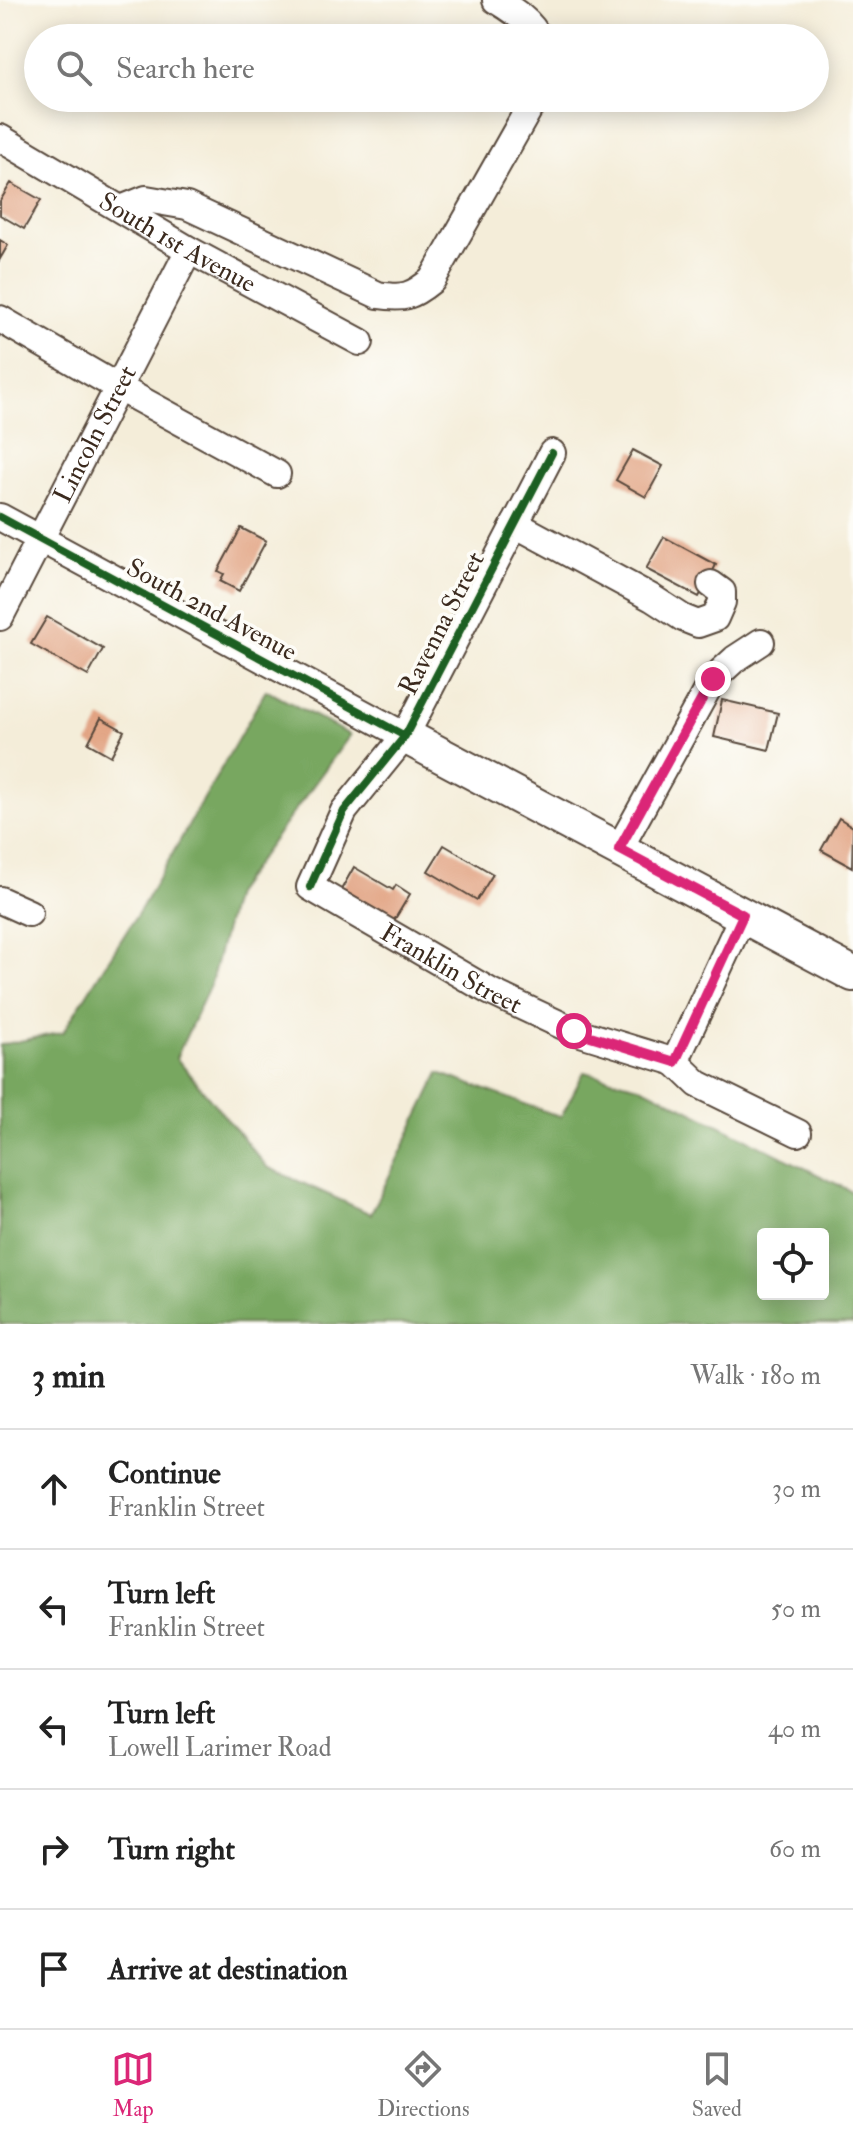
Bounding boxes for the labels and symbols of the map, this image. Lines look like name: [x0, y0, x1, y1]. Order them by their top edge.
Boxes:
street label: South 1st Avenue: [93, 185, 261, 300]
street label: Lincoln Street: [47, 360, 144, 508]
street label: Ravenna Street: [392, 547, 492, 700]
street label: South 2nd Avenue: [121, 552, 302, 668]
route end: [695, 661, 731, 697]
street label: Franklin Street: [375, 916, 527, 1021]
route start: [556, 1013, 592, 1049]

